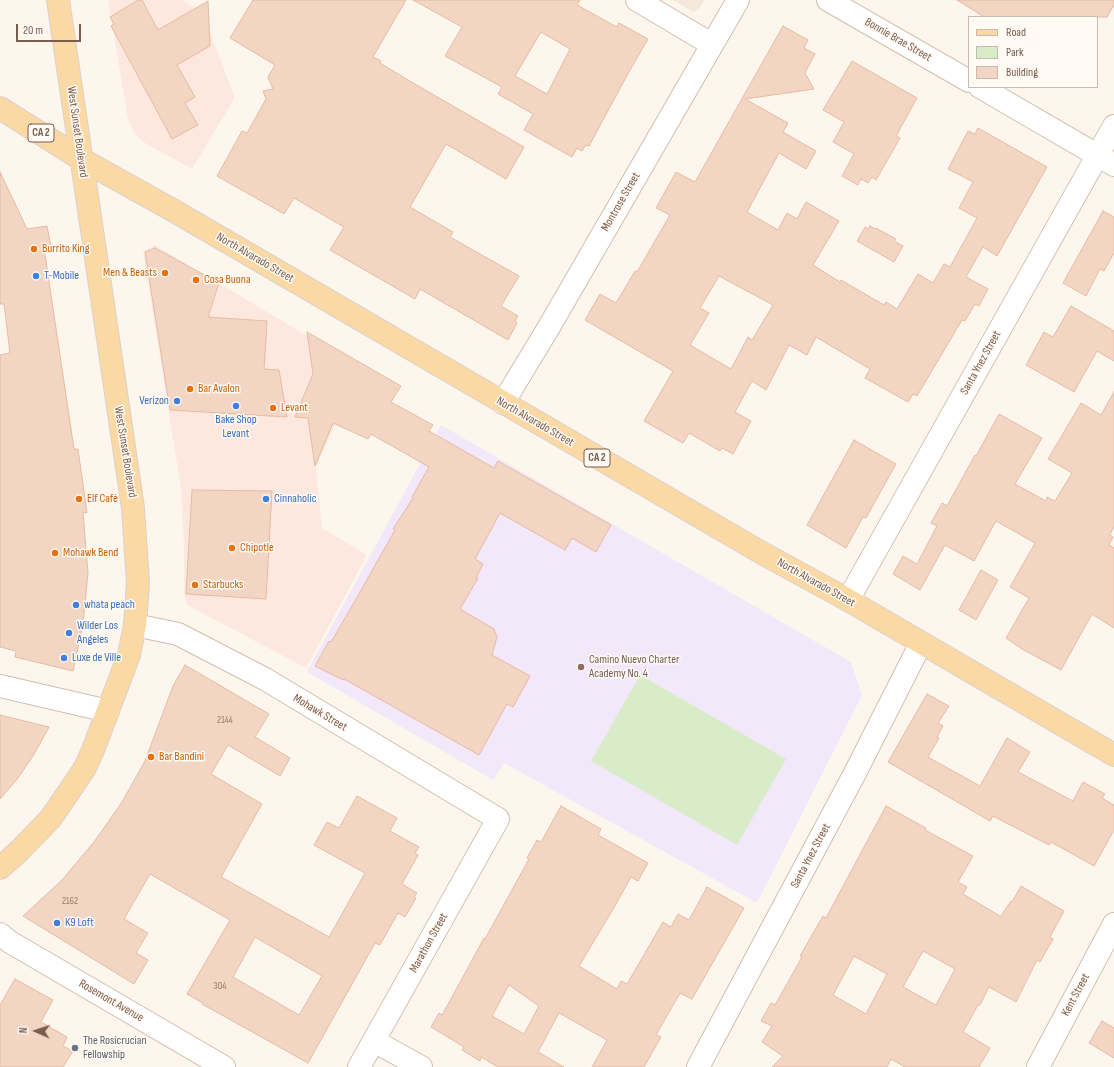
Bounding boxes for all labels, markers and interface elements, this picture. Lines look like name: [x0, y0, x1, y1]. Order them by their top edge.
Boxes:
street label: Bonnie Brae Street: [862, 15, 934, 65]
scale bar: [18, 16, 83, 42]
legend: [968, 16, 1098, 88]
text: 20 m: [23, 23, 43, 38]
text: Road: [1006, 25, 1026, 40]
text: Park: [1006, 45, 1024, 60]
text: Building: [1006, 65, 1038, 80]
street label: West Sunset Boulevard: [63, 85, 91, 179]
road number: CA 2: [28, 124, 54, 142]
street label: Montrose Street: [598, 170, 644, 234]
street label: North Alvarado Street: [214, 230, 296, 286]
place label: Burrito King: [42, 242, 90, 256]
marker: Burrito King: [29, 244, 39, 254]
place label: Men & Beasts: [103, 266, 157, 280]
marker: Men & Beasts: [160, 268, 170, 278]
place label: T-Mobile: [44, 269, 79, 283]
marker: T-Mobile: [31, 271, 41, 281]
place label: Cosa Buona: [204, 273, 251, 287]
marker: Cosa Buona: [191, 275, 201, 285]
street label: Santa Ynez Street: [957, 328, 1005, 398]
place label: Bar Avalon: [198, 382, 240, 396]
marker: Bar Avalon: [185, 384, 195, 394]
place label: Verizon: [139, 394, 169, 408]
street label: North Alvarado Street: [494, 394, 576, 450]
marker: Verizon: [172, 396, 182, 406]
marker: Bake Shop Levant: [231, 401, 241, 411]
place label: Levant: [281, 401, 308, 415]
marker: Levant: [268, 403, 278, 413]
street label: West Sunset Boulevard: [111, 405, 139, 499]
place label: Bake Shop Levant: [215, 413, 257, 441]
road number: CA 2: [584, 449, 610, 467]
place label: Elf Café: [87, 492, 118, 506]
place label: Cinnaholic: [274, 492, 317, 506]
marker: Elf Café: [74, 494, 84, 504]
marker: Cinnaholic: [261, 494, 271, 504]
place label: Chipotle: [240, 541, 274, 555]
marker: Chipotle: [227, 543, 237, 553]
place label: Mohawk Bend: [63, 546, 118, 560]
marker: Mohawk Bend: [50, 548, 60, 558]
street label: North Alvarado Street: [774, 556, 858, 610]
place label: Starbucks: [203, 578, 243, 592]
marker: Starbucks: [190, 580, 200, 590]
place label: whata peach: [84, 598, 135, 612]
marker: whata peach: [71, 600, 81, 610]
place label: Wilder Los Angeles: [77, 619, 118, 647]
marker: Wilder Los Angeles: [64, 628, 74, 638]
place label: Luxe de Ville: [72, 651, 121, 665]
marker: Luxe de Ville: [59, 653, 69, 663]
place label: Camino Nuevo Charter Academy No. 4: [589, 653, 680, 681]
marker: Camino Nuevo Charter Academy No. 4: [576, 662, 586, 672]
street label: Mohawk Street: [290, 691, 350, 735]
house number: 2144: [217, 714, 233, 726]
place label: Bar Bandini: [159, 750, 204, 764]
marker: Bar Bandini: [146, 752, 156, 762]
street label: Santa Ynez Street: [788, 821, 834, 891]
house number: 2162: [62, 895, 78, 907]
street label: Marathon Street: [407, 911, 451, 975]
place label: K9 Loft: [65, 916, 94, 930]
marker: K9 Loft: [52, 918, 62, 928]
street label: Kent Street: [1059, 971, 1093, 1019]
street label: Rosemont Avenue: [76, 977, 146, 1025]
house number: 304: [214, 980, 226, 992]
north arrow: [16, 1011, 56, 1051]
text: N: [17, 1027, 30, 1034]
place label: The Rosicrucian Fellowship: [83, 1034, 147, 1062]
marker: The Rosicrucian Fellowship: [70, 1043, 80, 1053]

